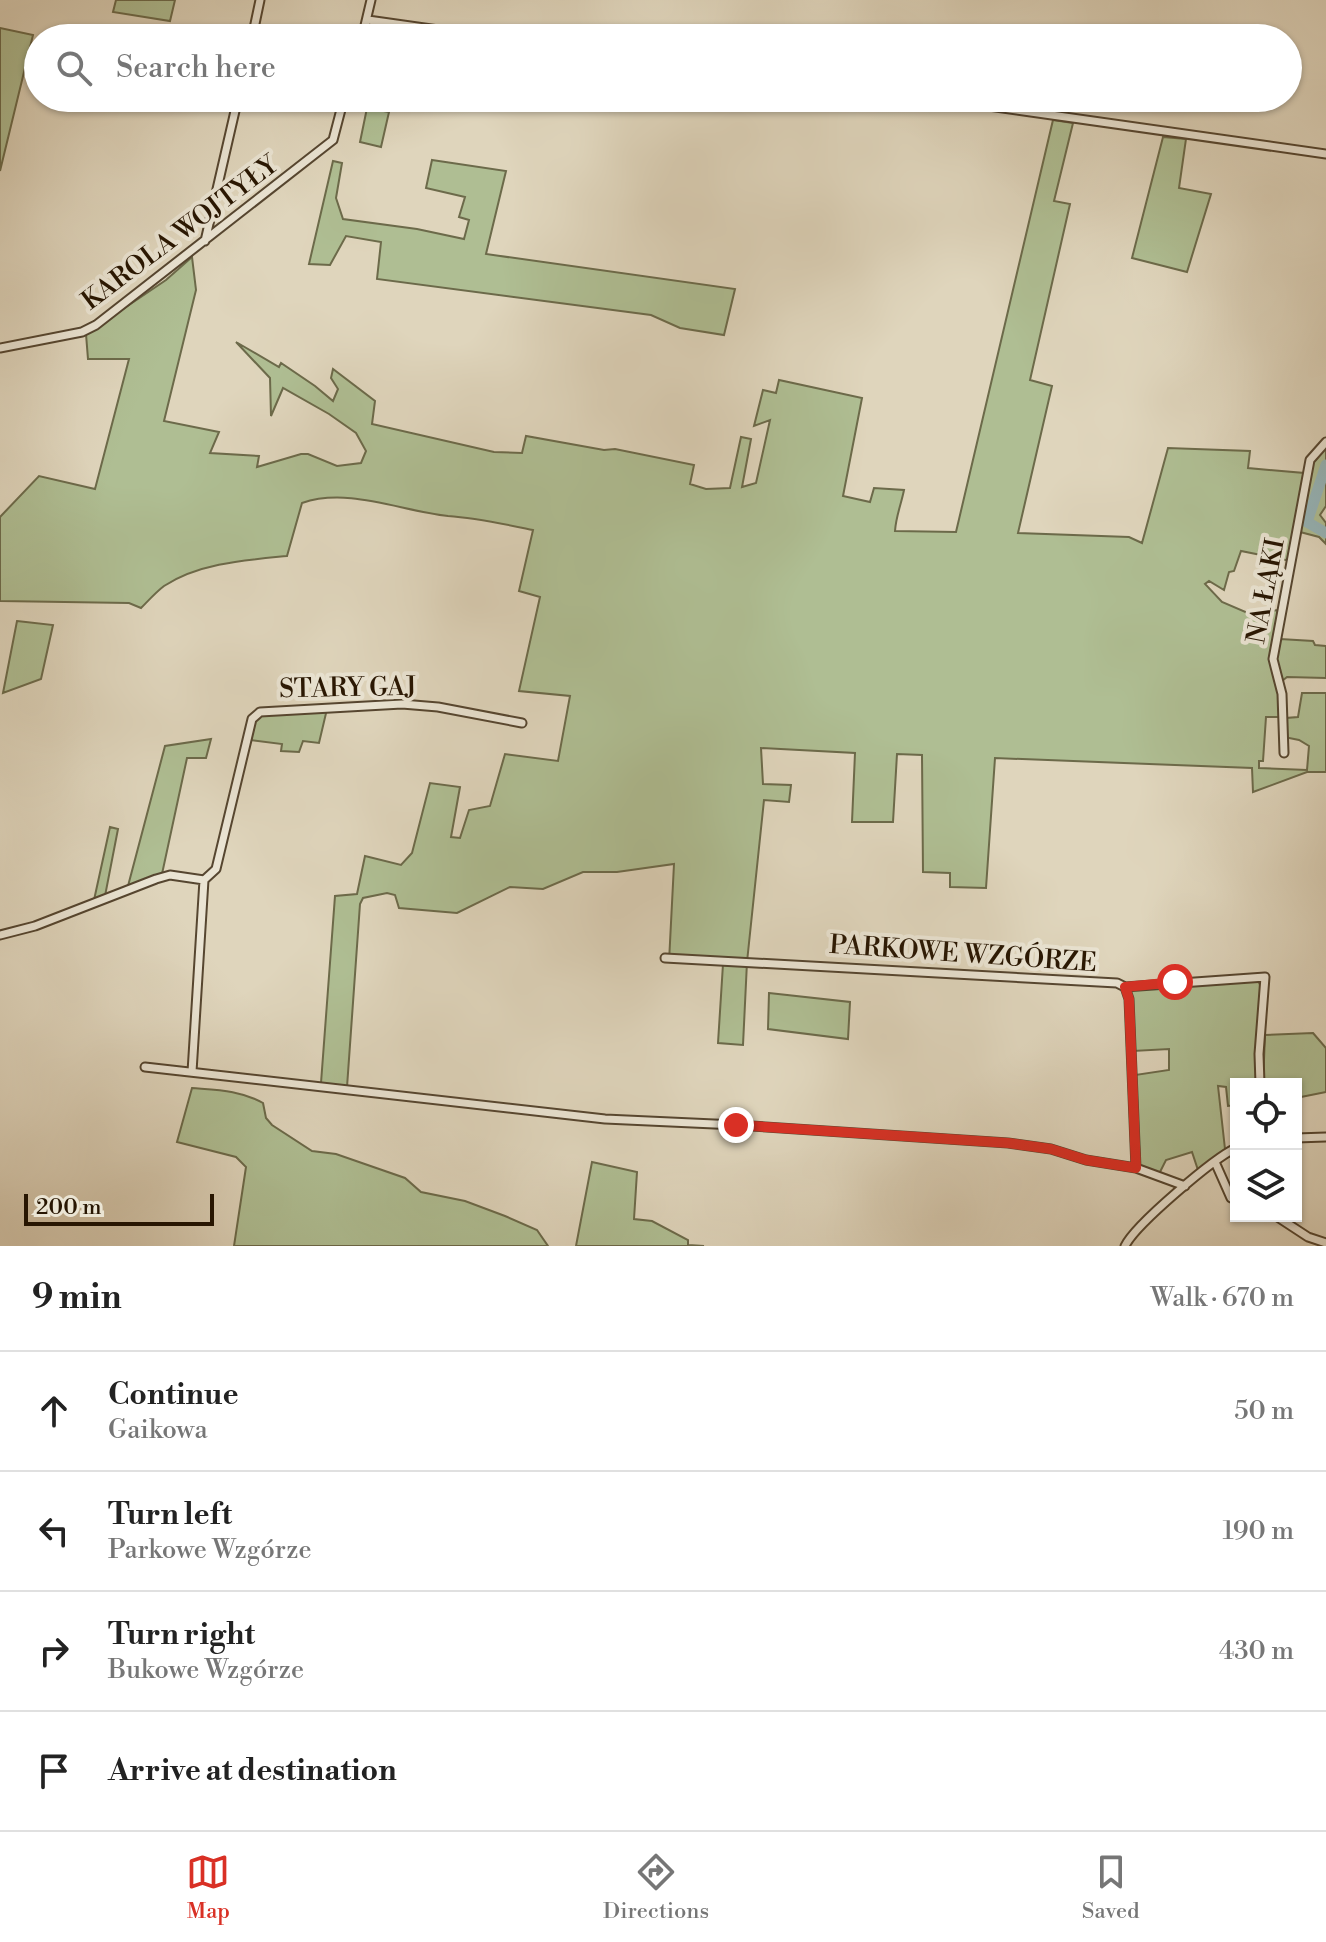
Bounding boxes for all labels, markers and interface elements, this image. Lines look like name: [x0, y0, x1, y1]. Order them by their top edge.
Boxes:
search box: [24, 24, 1302, 112]
icon: search: [52, 46, 96, 90]
text: Search here: [116, 49, 276, 87]
street label: KAROLA WOJTYŁY: [76, 148, 286, 317]
street label: NA ŁĄKI: [1240, 536, 1292, 646]
street label: STARY GAJ: [279, 671, 417, 705]
street label: PARKOWE WZGÓRZE: [828, 927, 1098, 979]
route start: [1157, 964, 1193, 1000]
map controls: [1230, 1078, 1302, 1222]
button: locate: [1230, 1078, 1302, 1150]
route end: [718, 1107, 754, 1143]
button: layers: [1230, 1150, 1302, 1222]
scale bar: [24, 1190, 214, 1226]
text: 200 m: [36, 1194, 102, 1221]
text: 9 min: [32, 1277, 122, 1319]
text: Walk · 670 m: [1150, 1282, 1294, 1314]
text: Continue: [108, 1376, 239, 1414]
icon: ahead: [32, 1389, 76, 1433]
text: 50 m: [1234, 1395, 1294, 1427]
text: Gaikowa: [108, 1414, 208, 1446]
text: Turn left: [108, 1496, 232, 1534]
icon: left: [32, 1509, 76, 1553]
text: 190 m: [1223, 1515, 1294, 1547]
text: Parkowe Wzgórze: [108, 1534, 312, 1566]
text: Turn right: [108, 1616, 255, 1654]
icon: right: [32, 1629, 76, 1673]
text: 430 m: [1219, 1635, 1294, 1667]
text: Bukowe Wzgórze: [108, 1654, 304, 1686]
icon: arrive: [32, 1749, 76, 1793]
text: Arrive at destination: [108, 1752, 397, 1790]
tab: Map: [186, 1850, 230, 1925]
tab: Directions: [603, 1850, 709, 1925]
tab: Saved: [1082, 1850, 1140, 1925]

